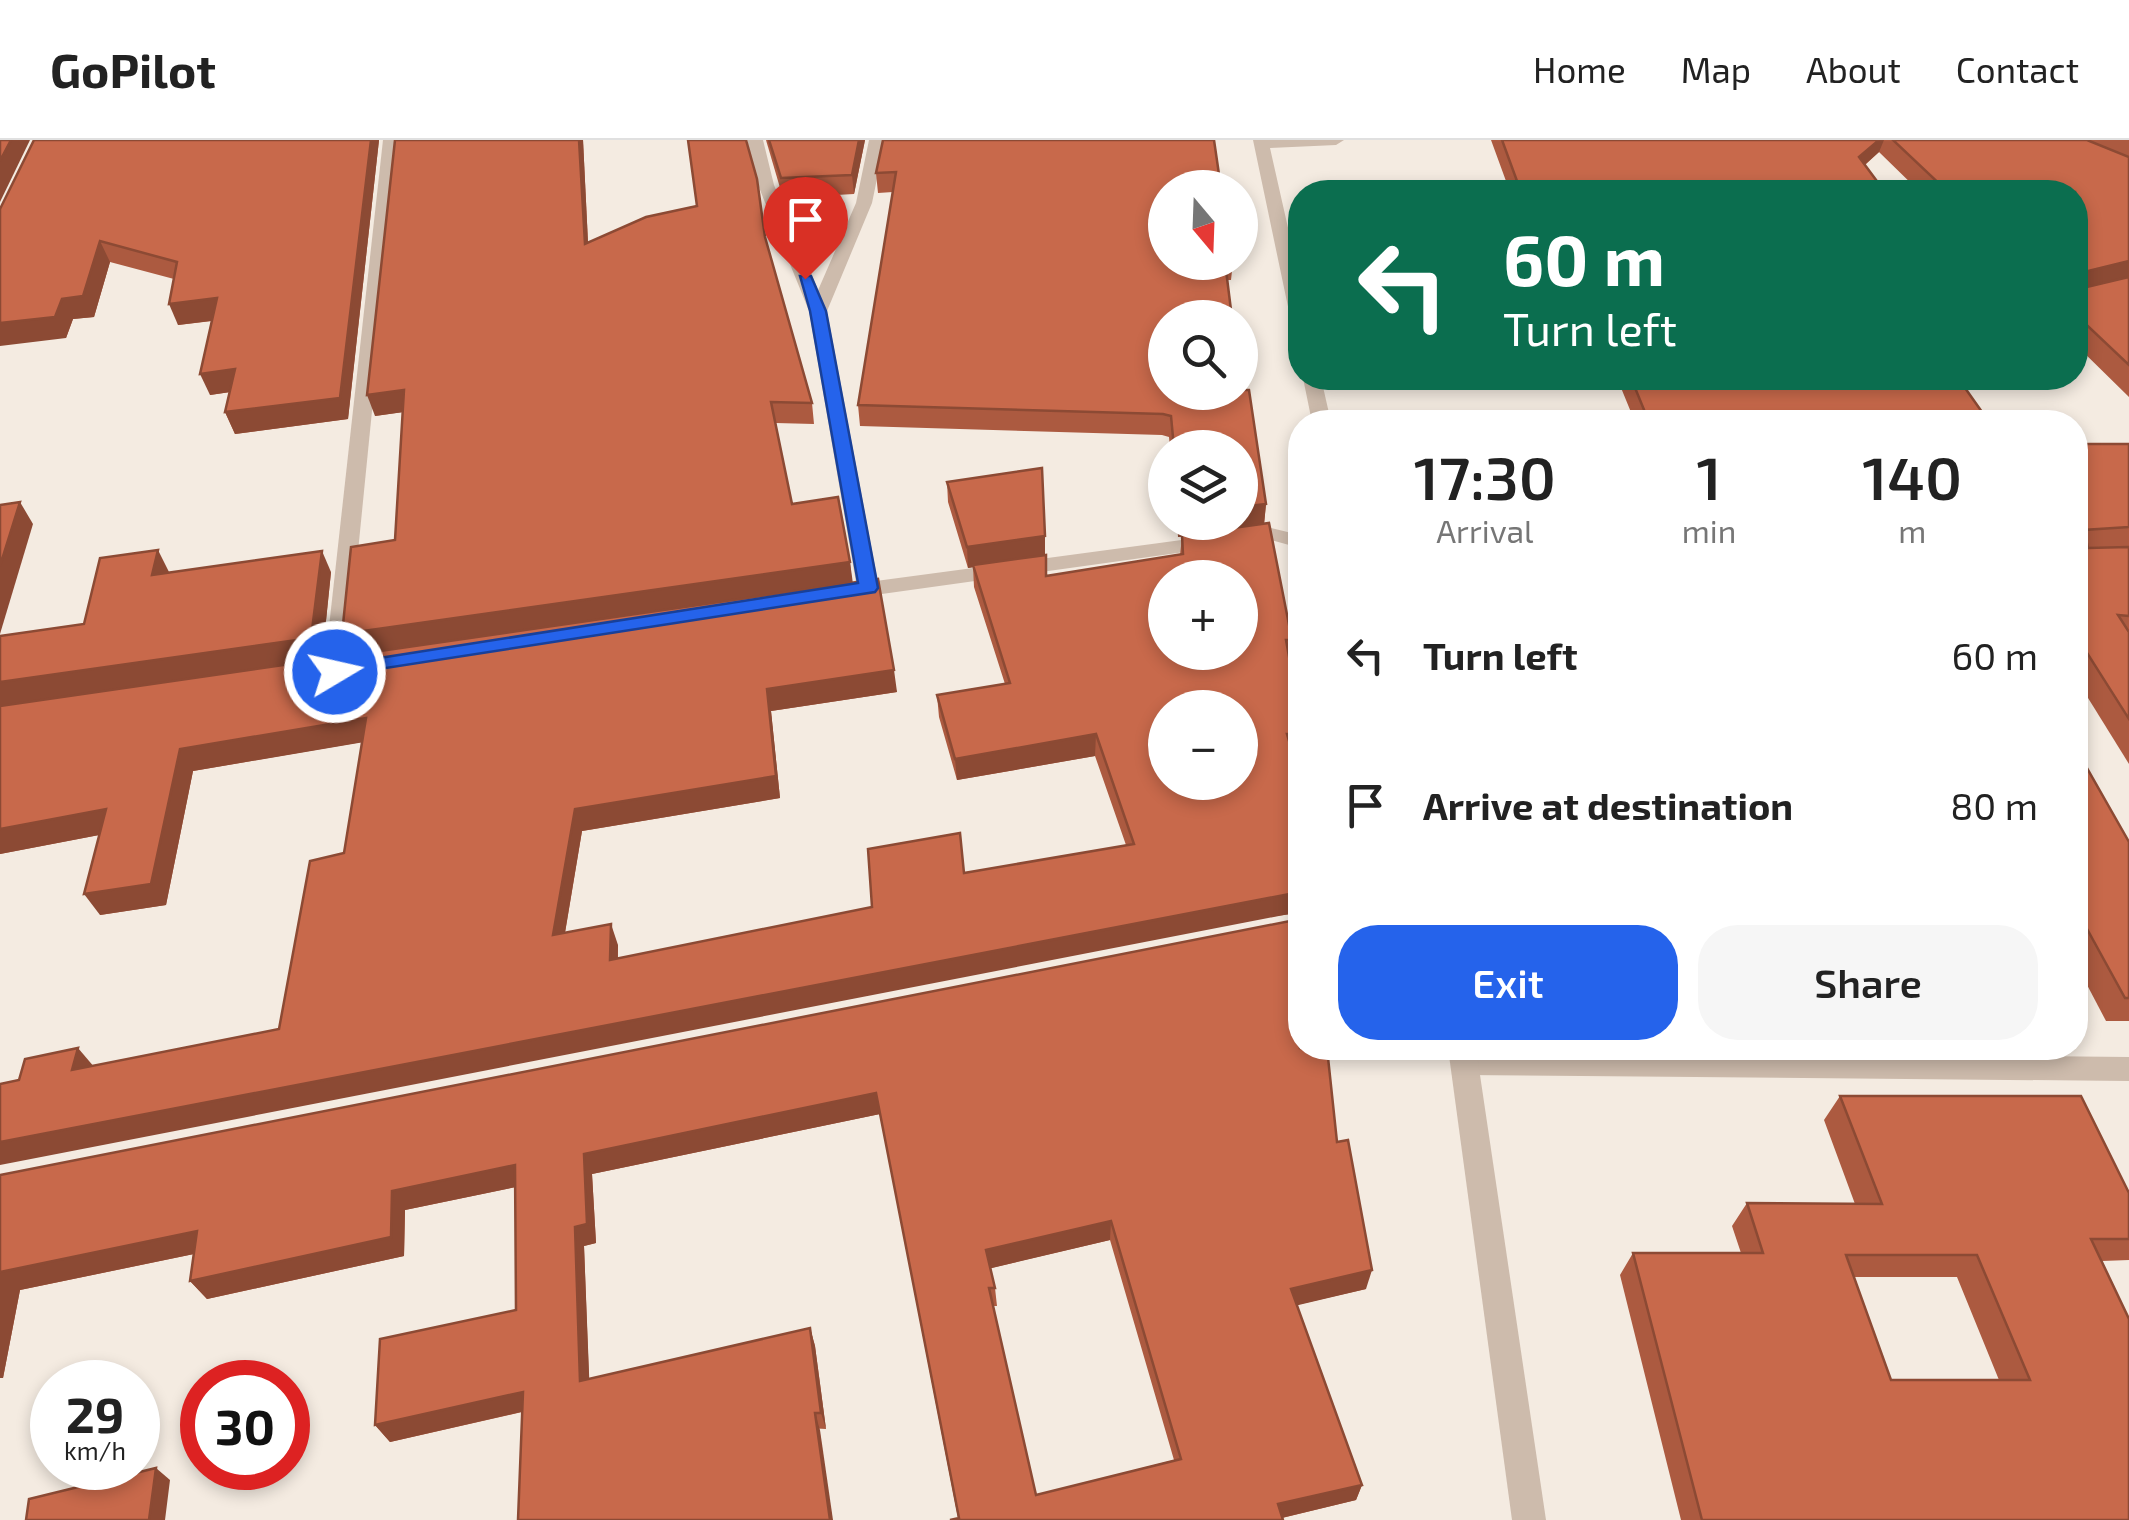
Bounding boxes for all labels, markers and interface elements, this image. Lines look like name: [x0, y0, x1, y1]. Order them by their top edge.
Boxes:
text: GoPilot: [50, 40, 216, 98]
text: Home: [1533, 48, 1626, 90]
text: Map: [1681, 48, 1751, 90]
text: About: [1806, 48, 1901, 90]
text: Contact: [1956, 48, 2079, 90]
north arrow: [1148, 170, 1258, 280]
map controls: [1148, 170, 1258, 800]
pin: [763, 177, 848, 280]
icon: arrive: [778, 192, 833, 247]
text: 60 m: [1503, 216, 1665, 300]
icon: left: [1338, 220, 1468, 350]
button: search: [1148, 300, 1258, 410]
text: Turn left: [1503, 301, 1677, 355]
button: layers: [1148, 430, 1258, 540]
text: 17:30: [1414, 440, 1556, 512]
text: 1: [1697, 440, 1722, 512]
text: 140: [1862, 440, 1962, 512]
text: Arrival: [1436, 511, 1534, 549]
text: min: [1682, 511, 1736, 549]
text: m: [1898, 511, 1926, 549]
button: +: [1148, 560, 1258, 670]
position arrow: [283, 620, 387, 724]
icon: left: [1338, 628, 1393, 683]
text: Turn left: [1423, 632, 1578, 678]
text: 60 m: [1952, 632, 2038, 678]
button: −: [1148, 690, 1258, 800]
icon: arrive: [1338, 778, 1393, 833]
text: Arrive at destination: [1423, 782, 1793, 828]
text: 80 m: [1950, 782, 2038, 828]
button: Exit: [1338, 925, 1678, 1040]
button: Share: [1698, 925, 2038, 1040]
speed limit sign: 30: [180, 1360, 310, 1490]
text: 29: [66, 1383, 124, 1443]
text: km/h: [64, 1435, 126, 1465]

